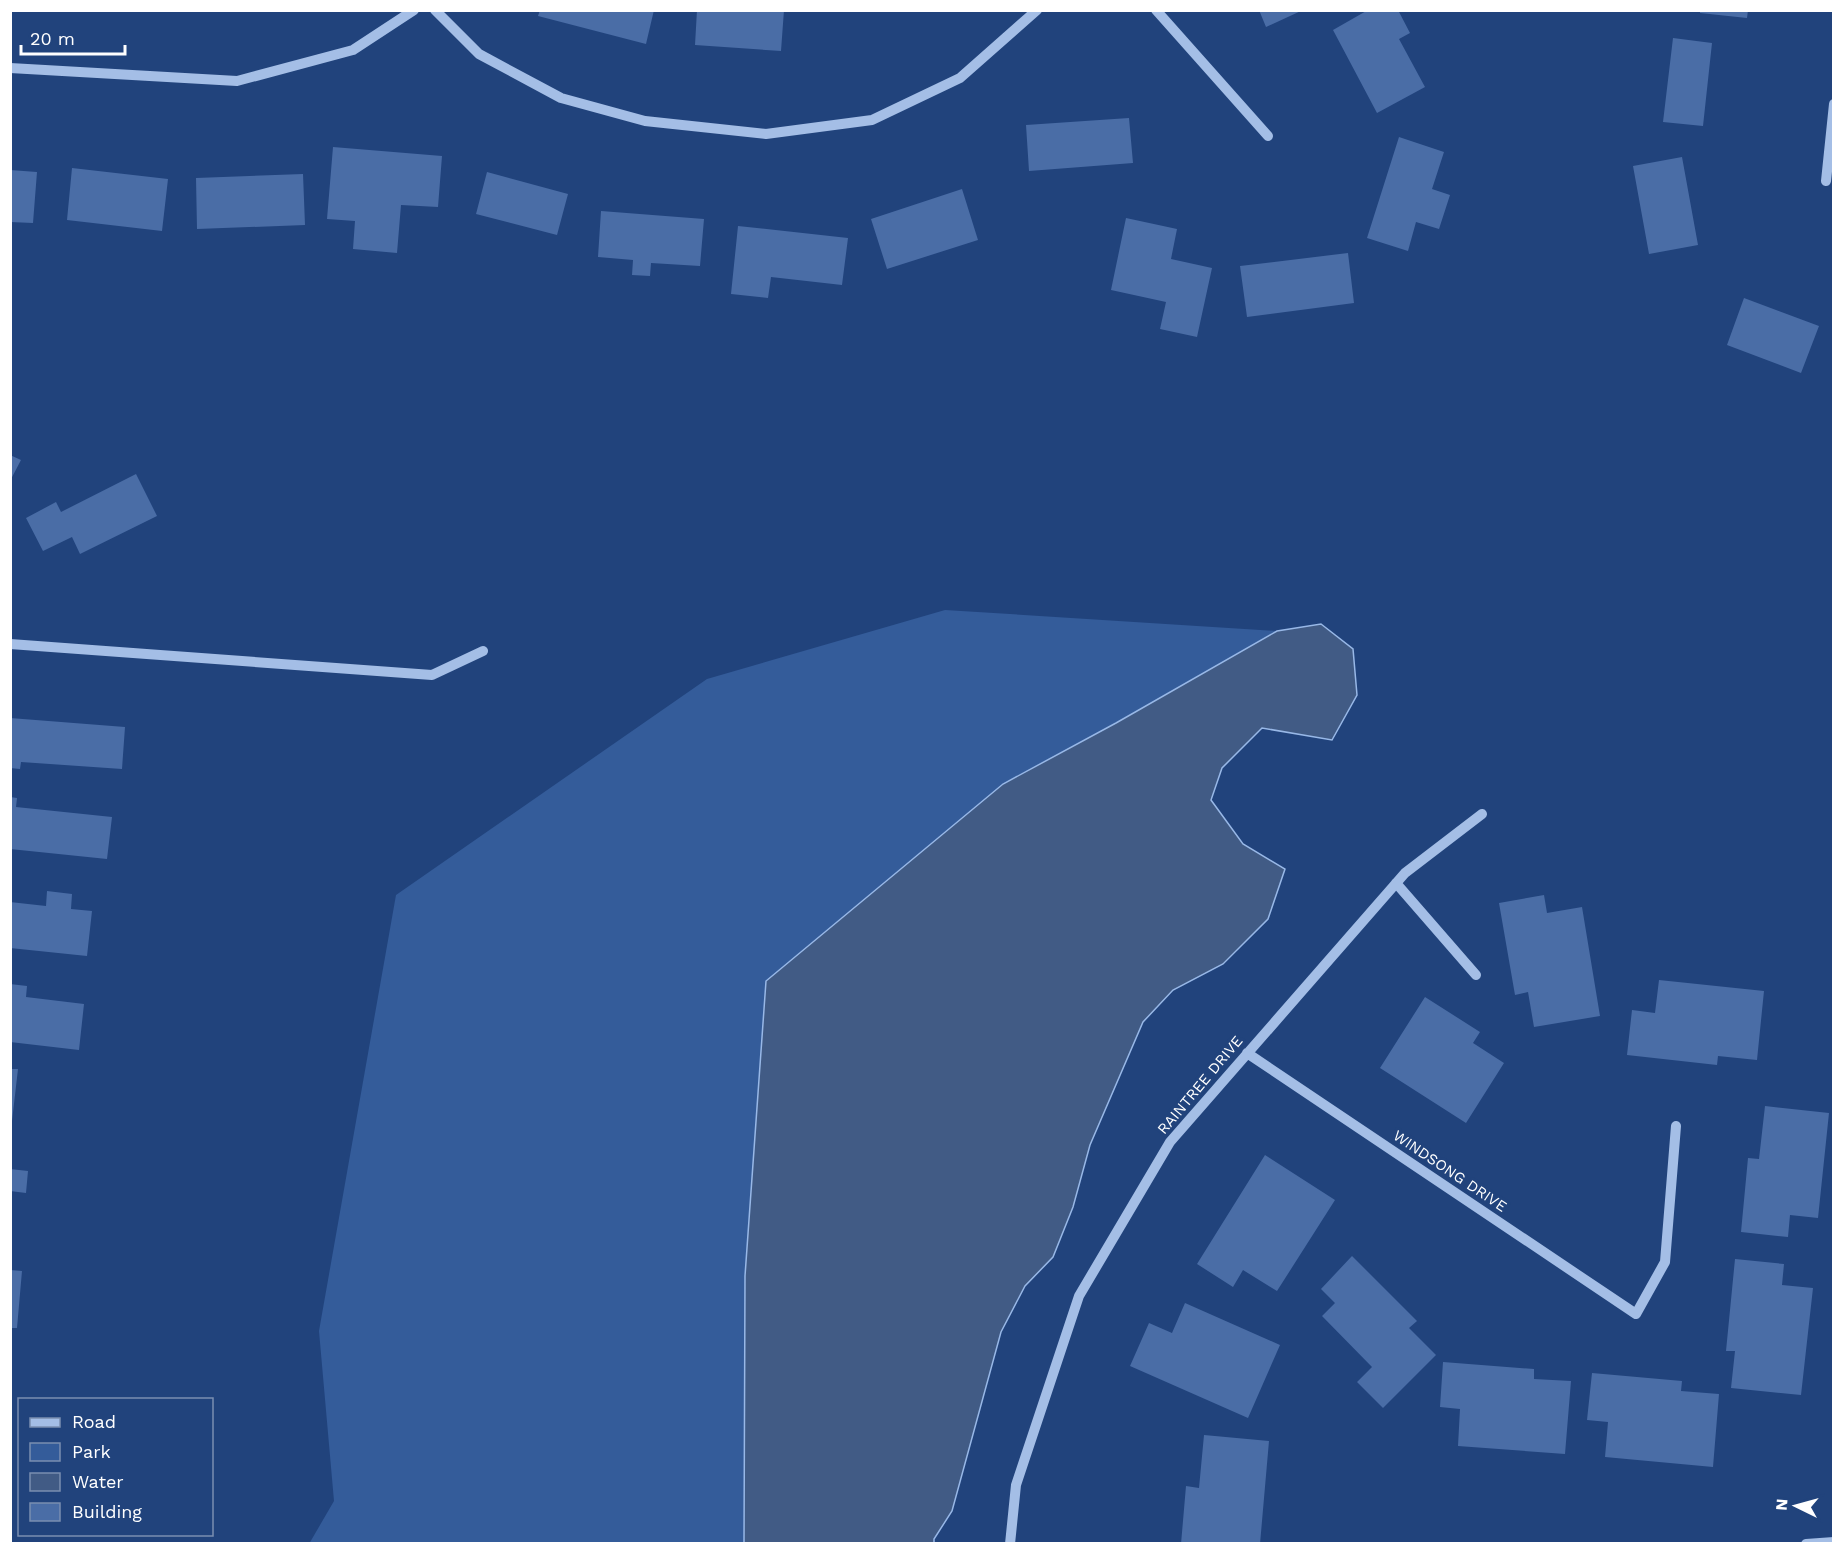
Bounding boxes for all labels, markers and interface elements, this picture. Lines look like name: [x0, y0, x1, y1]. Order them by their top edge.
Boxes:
scale bar: [21, 18, 124, 56]
text: 20 m: [30, 28, 75, 49]
street label: RAINTREE DRIVE: [1154, 1032, 1246, 1138]
street label: WINDSONG DRIVE: [1390, 1126, 1510, 1216]
legend: [18, 1398, 213, 1536]
text: Road: [72, 1411, 116, 1432]
text: Park: [72, 1441, 111, 1462]
text: Water: [72, 1471, 124, 1492]
north arrow: [1766, 1476, 1826, 1536]
text: N: [1772, 1498, 1792, 1511]
text: Building: [72, 1501, 142, 1522]

